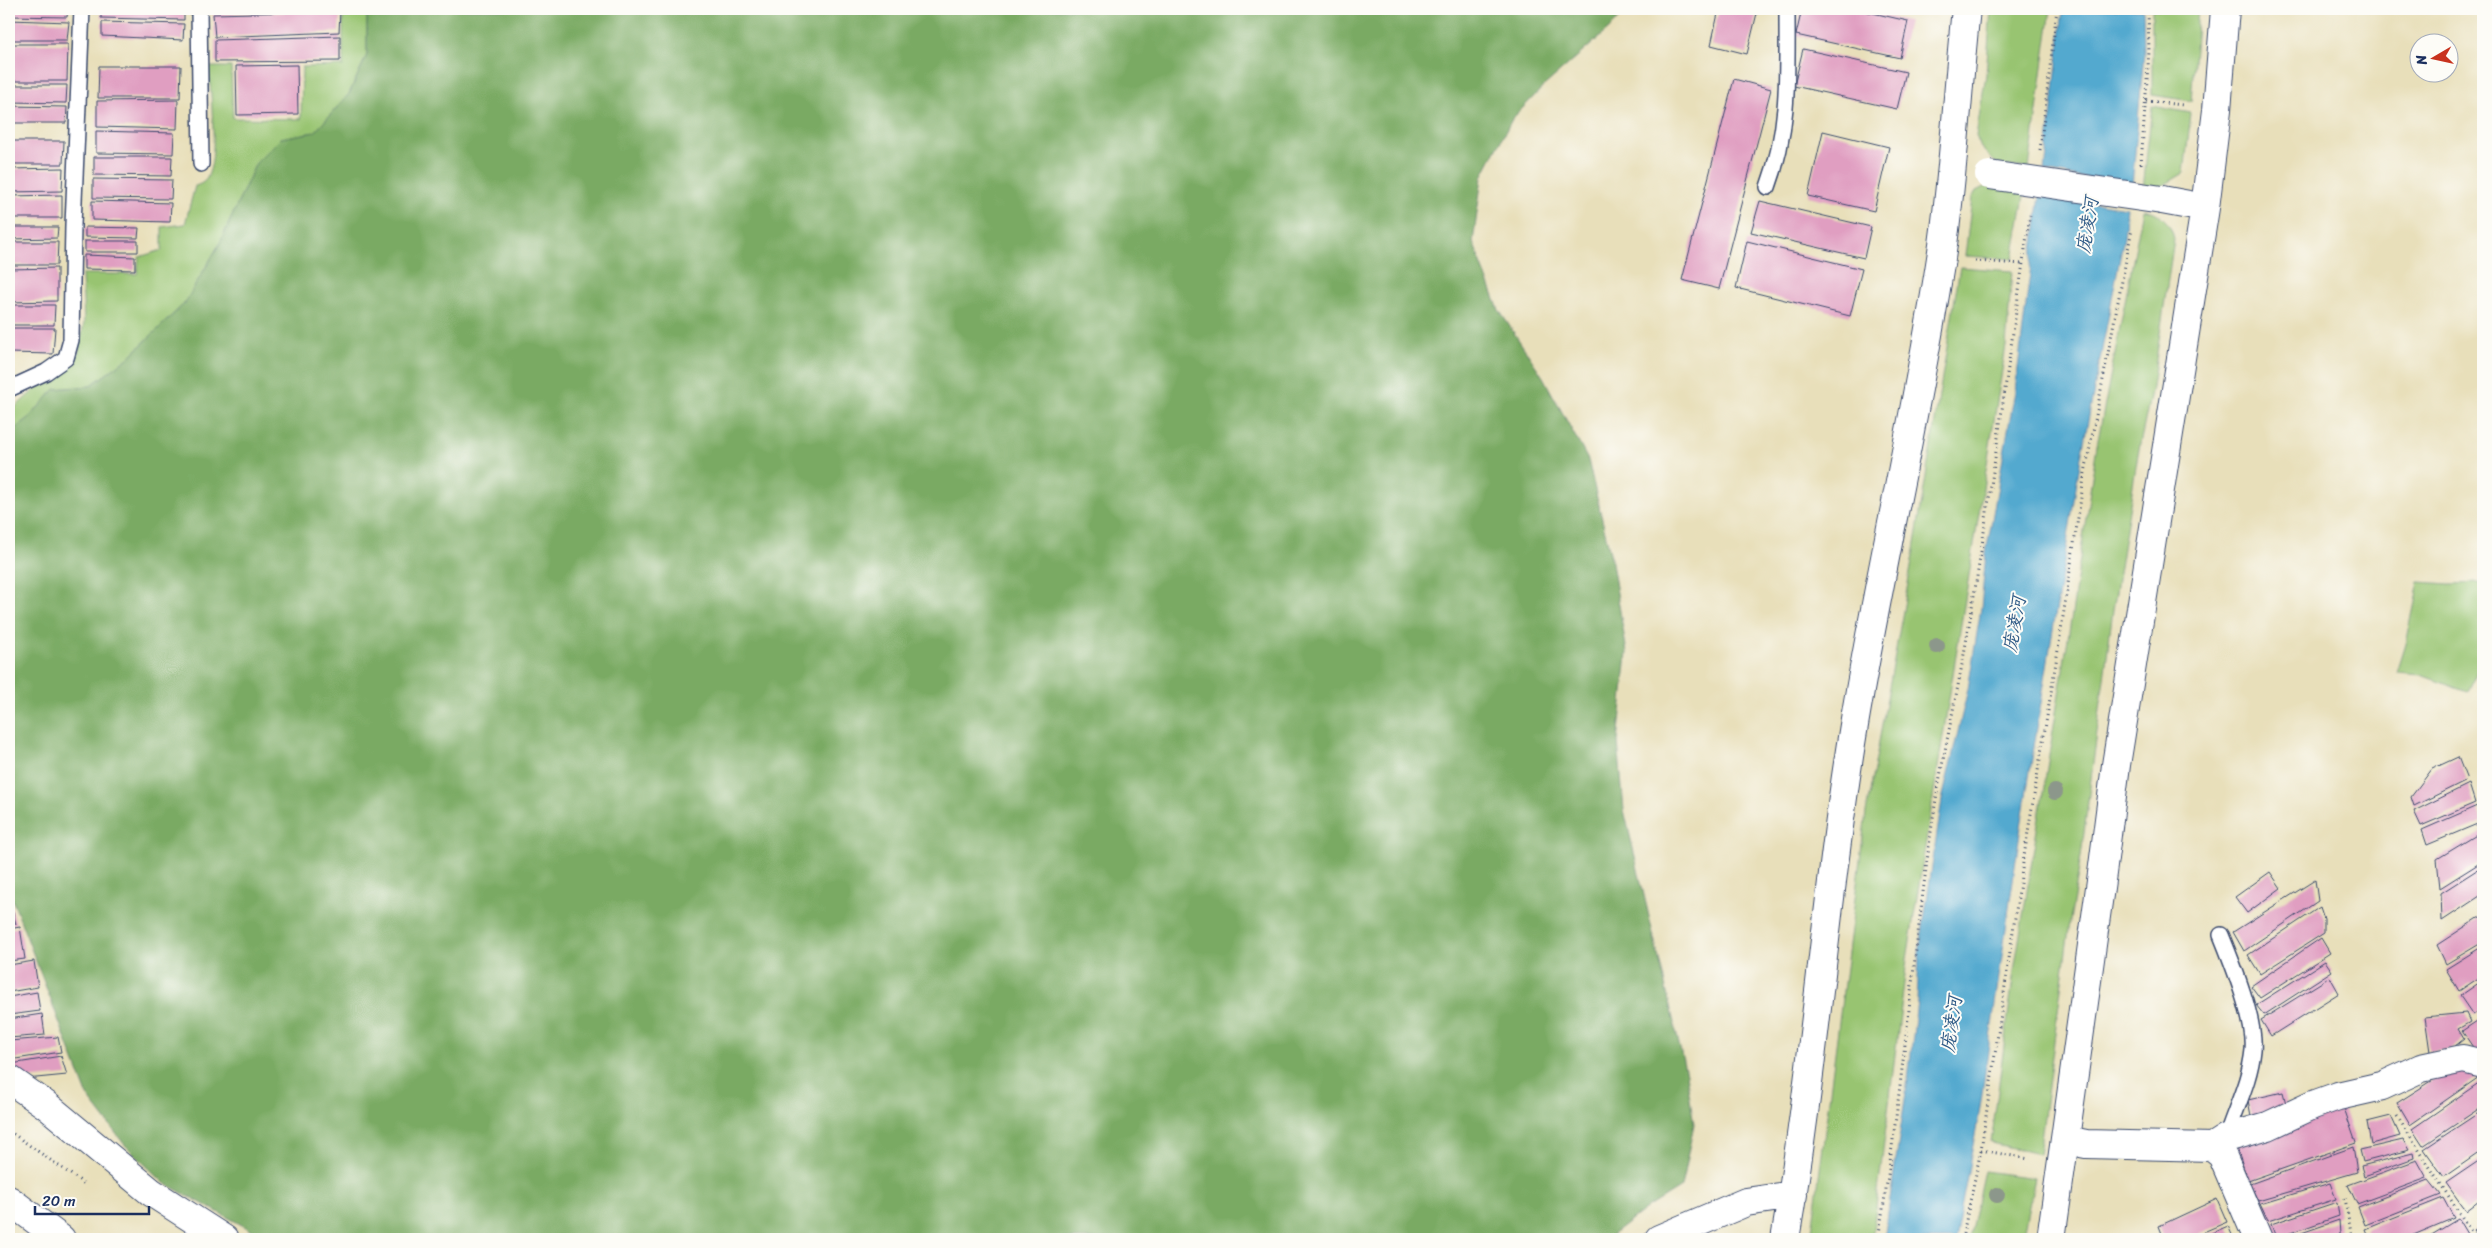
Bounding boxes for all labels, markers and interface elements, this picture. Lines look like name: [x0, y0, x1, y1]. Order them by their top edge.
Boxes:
north arrow: [2410, 32, 2460, 82]
text: N: [2409, 53, 2435, 68]
water label: 庞凌河: [2066, 191, 2108, 256]
water label: 庞凌河: [1993, 590, 2036, 655]
water label: 庞凌河: [1931, 991, 1972, 1055]
scale bar: [35, 1183, 149, 1215]
text: 20 m: [42, 1188, 76, 1214]

